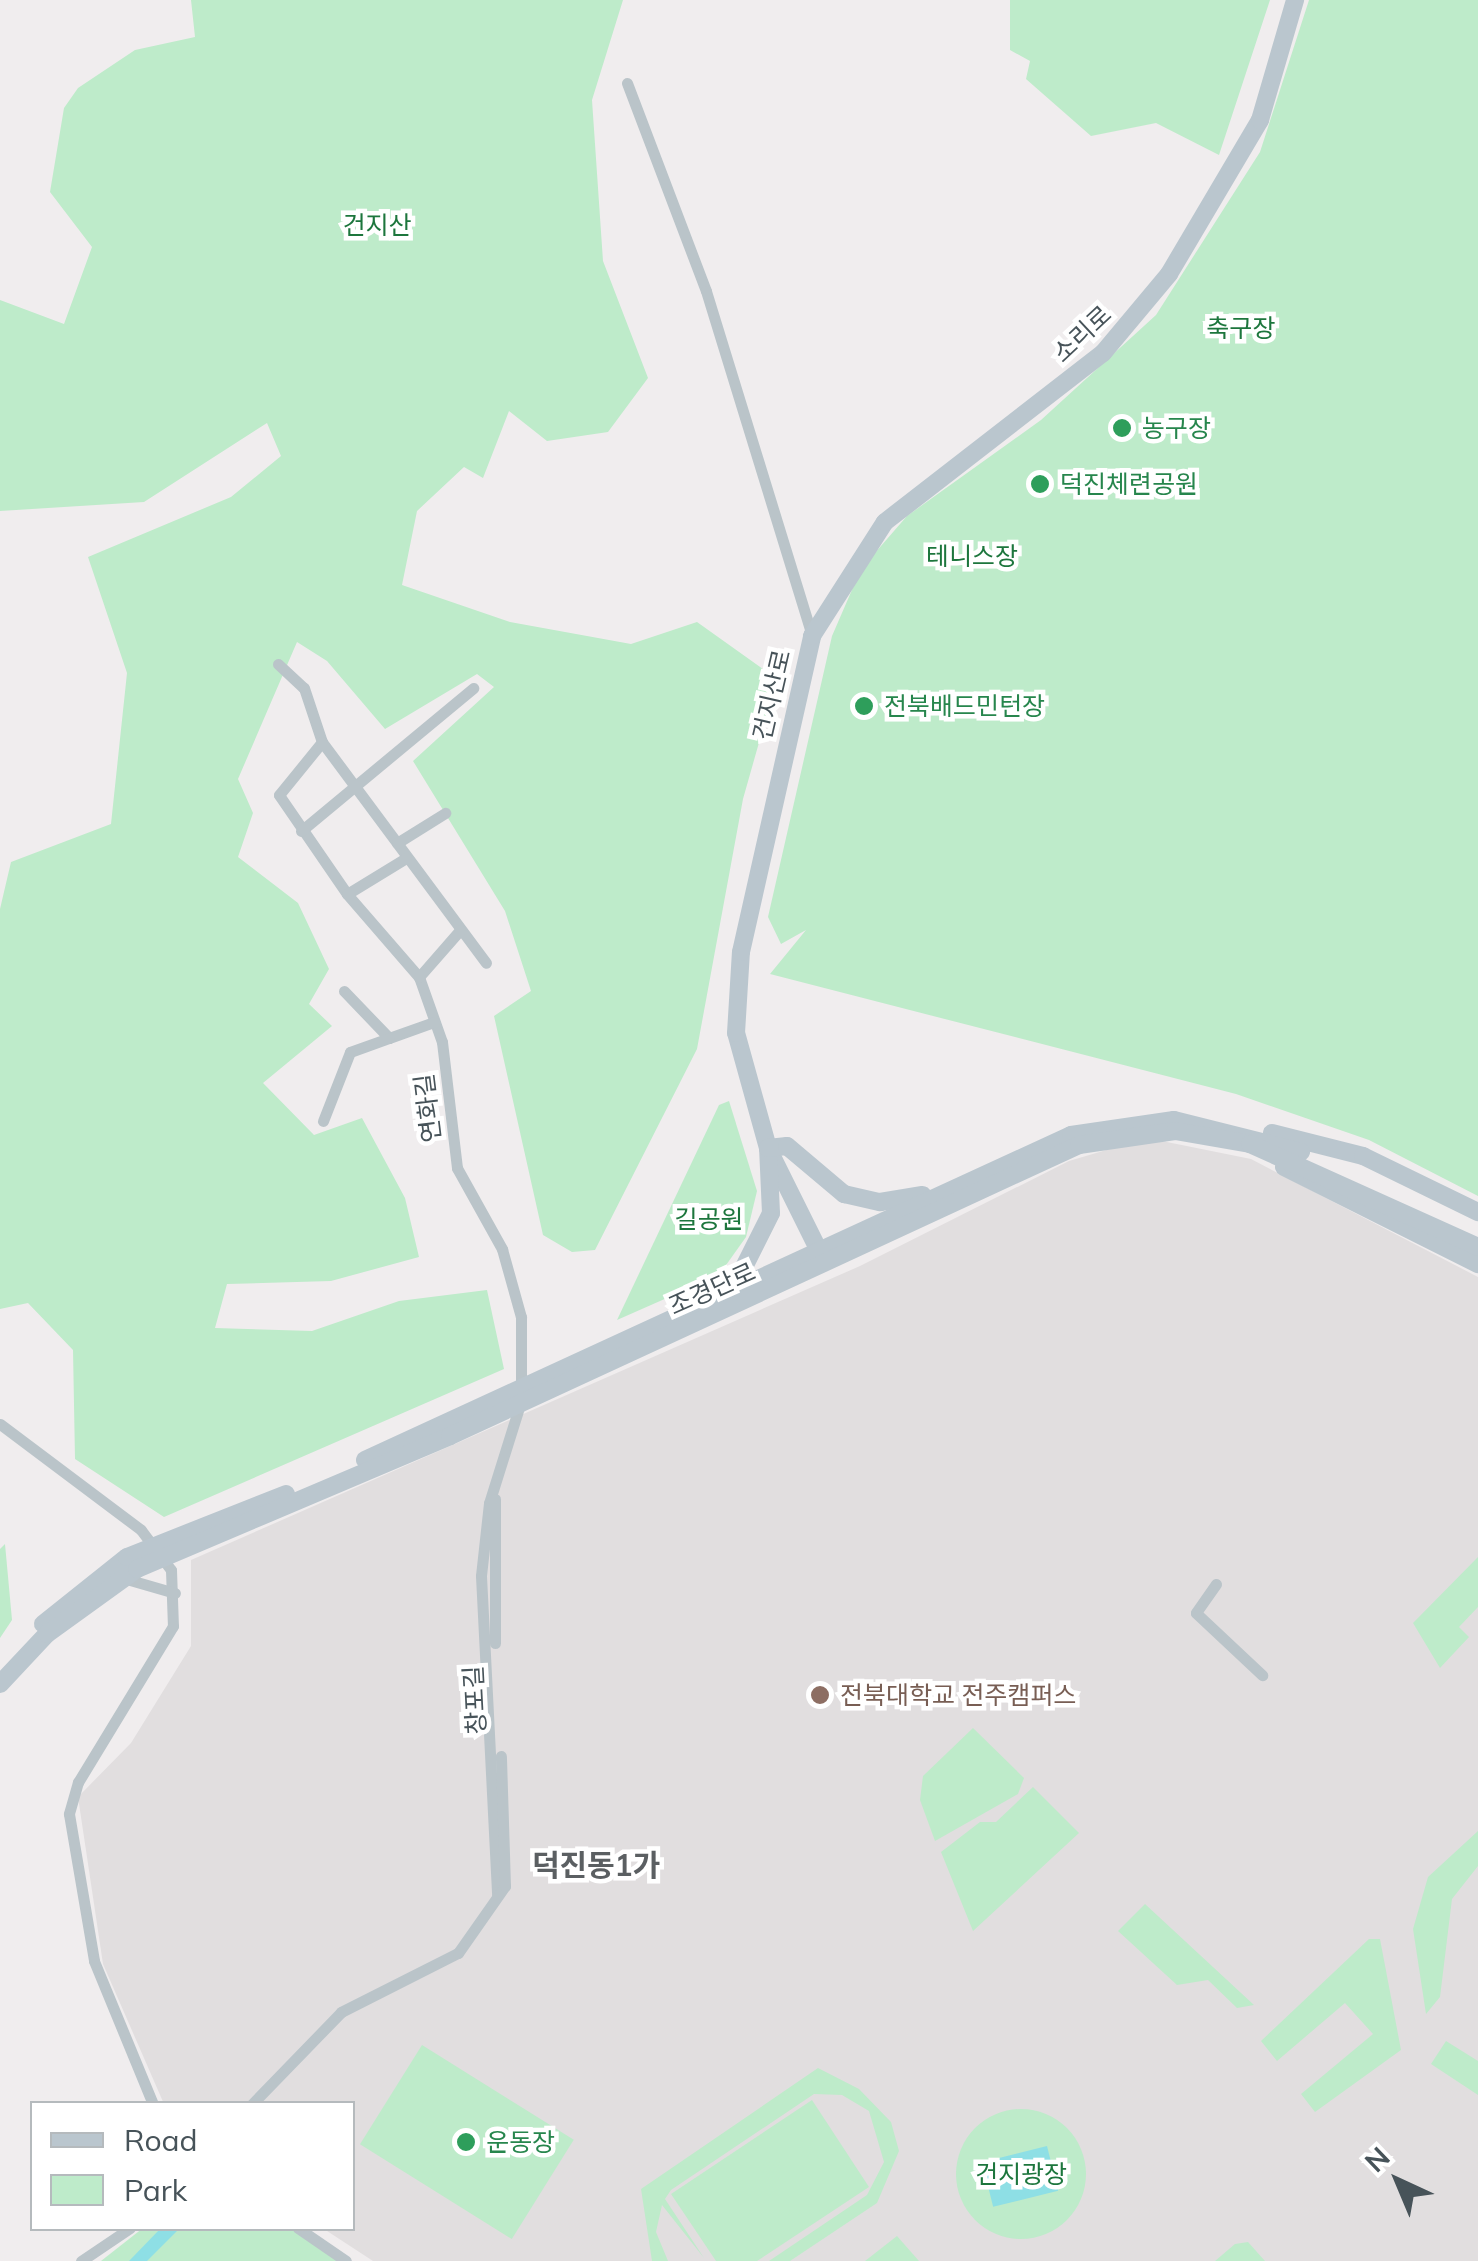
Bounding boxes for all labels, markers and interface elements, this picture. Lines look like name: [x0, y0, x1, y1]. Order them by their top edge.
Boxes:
park label: 건지산: [343, 210, 411, 240]
street label: 소리로: [1047, 300, 1117, 368]
park label: 축구장: [1207, 313, 1275, 343]
place label: 농구장: [1142, 413, 1211, 443]
marker: 농구장: [1111, 417, 1133, 439]
place label: 덕진체련공원: [1060, 469, 1198, 499]
marker: 덕진체련공원: [1029, 473, 1051, 495]
park label: 테니스장: [926, 541, 1018, 571]
street label: 건지산로: [747, 647, 797, 743]
place label: 전북배드민턴장: [884, 691, 1045, 721]
marker: 전북배드민턴장: [853, 695, 875, 717]
street label: 연화길: [409, 1072, 447, 1144]
park label: 길공원: [675, 1204, 743, 1234]
street label: 조경단로: [664, 1257, 760, 1321]
street label: 창포길: [458, 1665, 492, 1735]
place label: 전북대학교 전주캠퍼스: [840, 1680, 1077, 1710]
marker: 전북대학교 전주캠퍼스: [809, 1684, 831, 1706]
district label: 덕진동1가: [532, 1847, 660, 1883]
legend: [30, 2101, 355, 2231]
text: Road: [124, 2121, 198, 2159]
place label: 운동장: [486, 2127, 555, 2157]
marker: 운동장: [455, 2131, 477, 2153]
north arrow: [1348, 2131, 1448, 2231]
text: N: [1357, 2139, 1397, 2179]
park label: 건지광장: [975, 2159, 1067, 2189]
text: Park: [124, 2171, 187, 2209]

